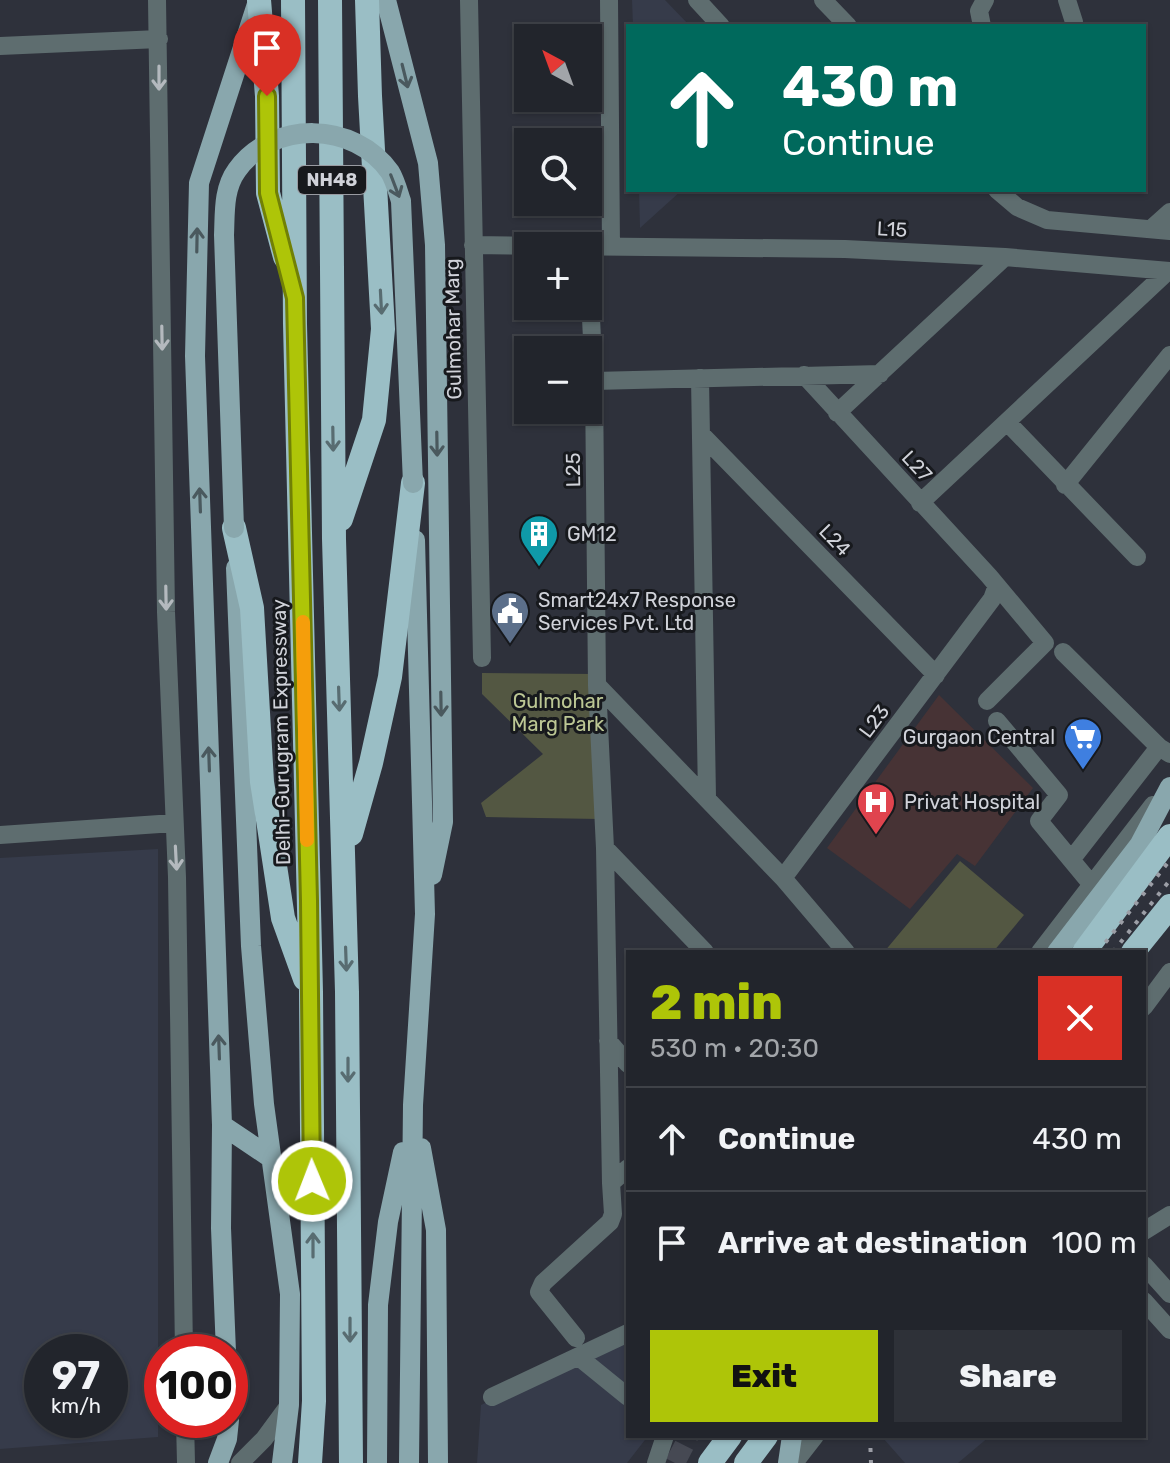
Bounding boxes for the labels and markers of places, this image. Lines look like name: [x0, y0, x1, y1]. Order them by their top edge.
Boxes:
pin: [233, 14.0, 301, 96]
building icon: GM12: [518, 513, 560, 568]
place label: GM12: [567, 522, 617, 546]
place label: Smart24x7 Response Services Pvt. Ltd: [538, 588, 736, 635]
public building icon: Smart24x7 Response Services Pvt. Ltd: [489, 590, 531, 645]
supermarket icon: Gurgaon Central: [1062, 716, 1104, 771]
place label: Gurgaon Central: [903, 725, 1055, 749]
hospital icon: Privat Hospital: [855, 781, 897, 836]
place label: Privat Hospital: [904, 790, 1040, 814]

